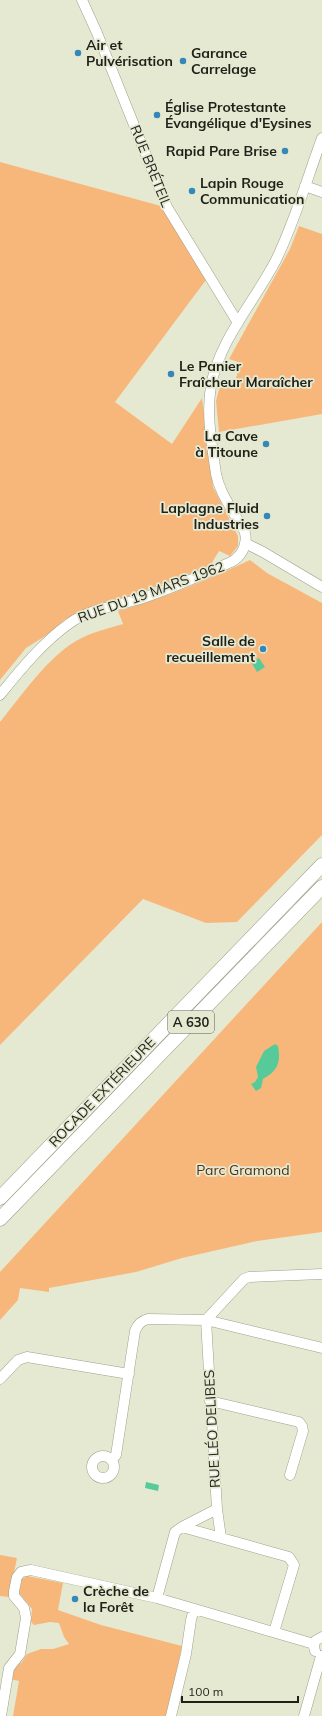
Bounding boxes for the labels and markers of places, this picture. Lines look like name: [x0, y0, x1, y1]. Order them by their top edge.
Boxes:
place label: Air et Pulvérisation: [86, 36, 173, 70]
place label: Garance Carrelage: [191, 44, 257, 78]
marker: Air et Pulvérisation: [73, 48, 83, 58]
marker: Garance Carrelage: [178, 56, 188, 66]
place label: Église Protestante Évangélique d'Eysines: [165, 98, 312, 132]
marker: Église Protestante Évangélique d'Eysines: [152, 110, 162, 120]
place label: Rapid Pare Brise: [166, 142, 277, 160]
marker: Rapid Pare Brise: [280, 146, 290, 156]
place label: Lapin Rouge Communication: [200, 174, 304, 208]
marker: Lapin Rouge Communication: [187, 186, 197, 196]
place label: Le Panier Fraîcheur Maraîcher: [179, 357, 313, 391]
marker: Le Panier Fraîcheur Maraîcher: [166, 369, 176, 379]
place label: La Cave à Titoune: [195, 427, 258, 461]
marker: La Cave à Titoune: [261, 439, 271, 449]
place label: Laplagne Fluid Industries: [160, 499, 259, 533]
marker: Laplagne Fluid Industries: [262, 511, 272, 521]
place label: Salle de recueillement: [166, 632, 256, 666]
marker: Salle de recueillement: [258, 644, 268, 654]
place label: Crèche de la Forêt: [83, 1582, 149, 1616]
marker: Crèche de la Forêt: [70, 1594, 80, 1604]

